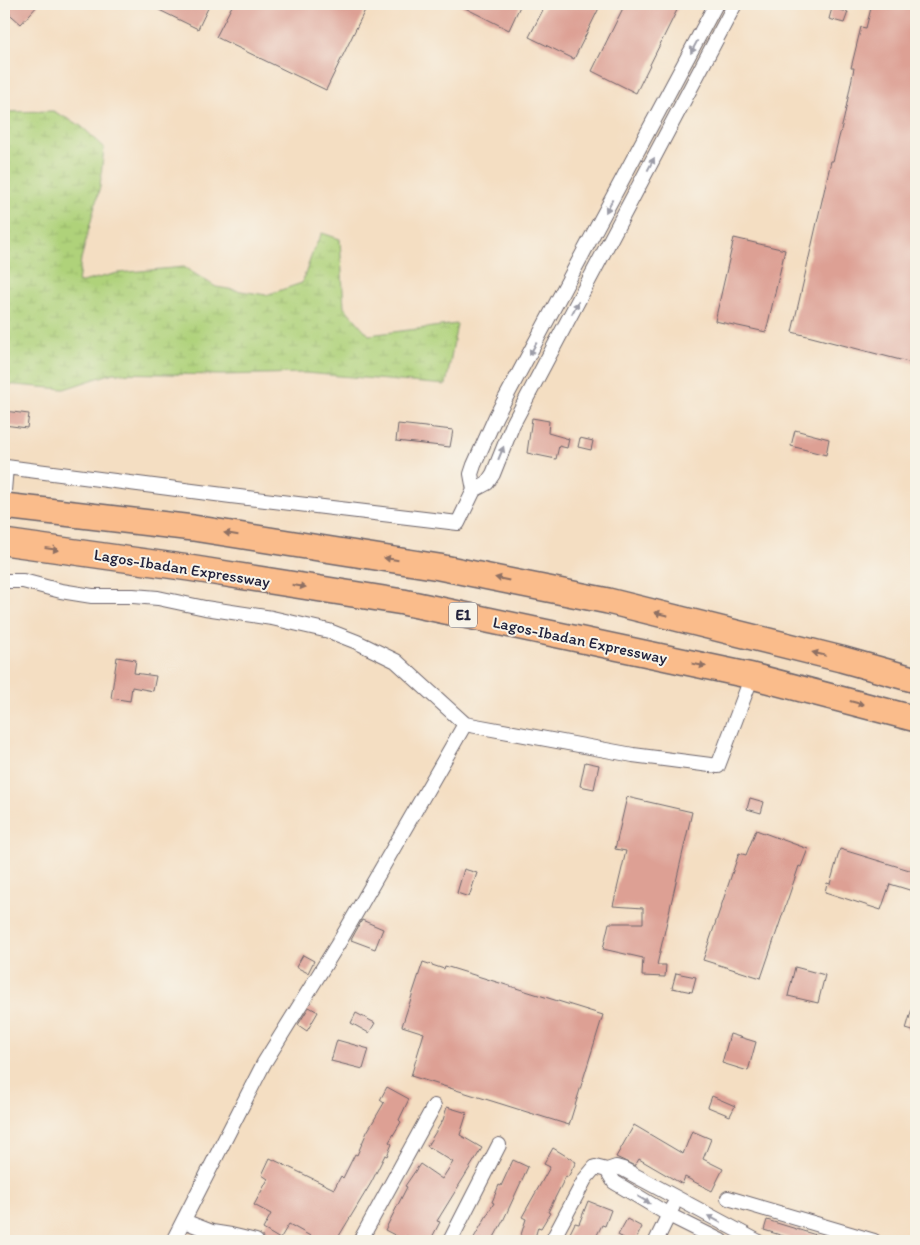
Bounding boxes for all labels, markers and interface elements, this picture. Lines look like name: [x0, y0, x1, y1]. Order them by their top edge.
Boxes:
one-way arrow: [689, 40, 698, 54]
one-way arrow: [647, 157, 655, 172]
one-way arrow: [605, 199, 613, 213]
one-way arrow: [571, 301, 579, 316]
one-way arrow: [528, 342, 537, 356]
one-way arrow: [498, 446, 506, 460]
one-way arrow: [222, 529, 238, 537]
one-way arrow: [44, 545, 60, 553]
street label: Lagos-Ibadan Expressway: [93, 545, 272, 591]
one-way arrow: [383, 555, 399, 563]
one-way arrow: [494, 575, 510, 583]
one-way arrow: [292, 582, 308, 590]
road number: E1: [449, 602, 477, 628]
one-way arrow: [653, 610, 668, 618]
street label: Lagos-Ibadan Expressway: [491, 612, 669, 668]
one-way arrow: [811, 649, 826, 657]
one-way arrow: [691, 661, 706, 669]
one-way arrow: [849, 699, 864, 707]
one-way arrow: [638, 1195, 651, 1204]
one-way arrow: [707, 1215, 721, 1223]

